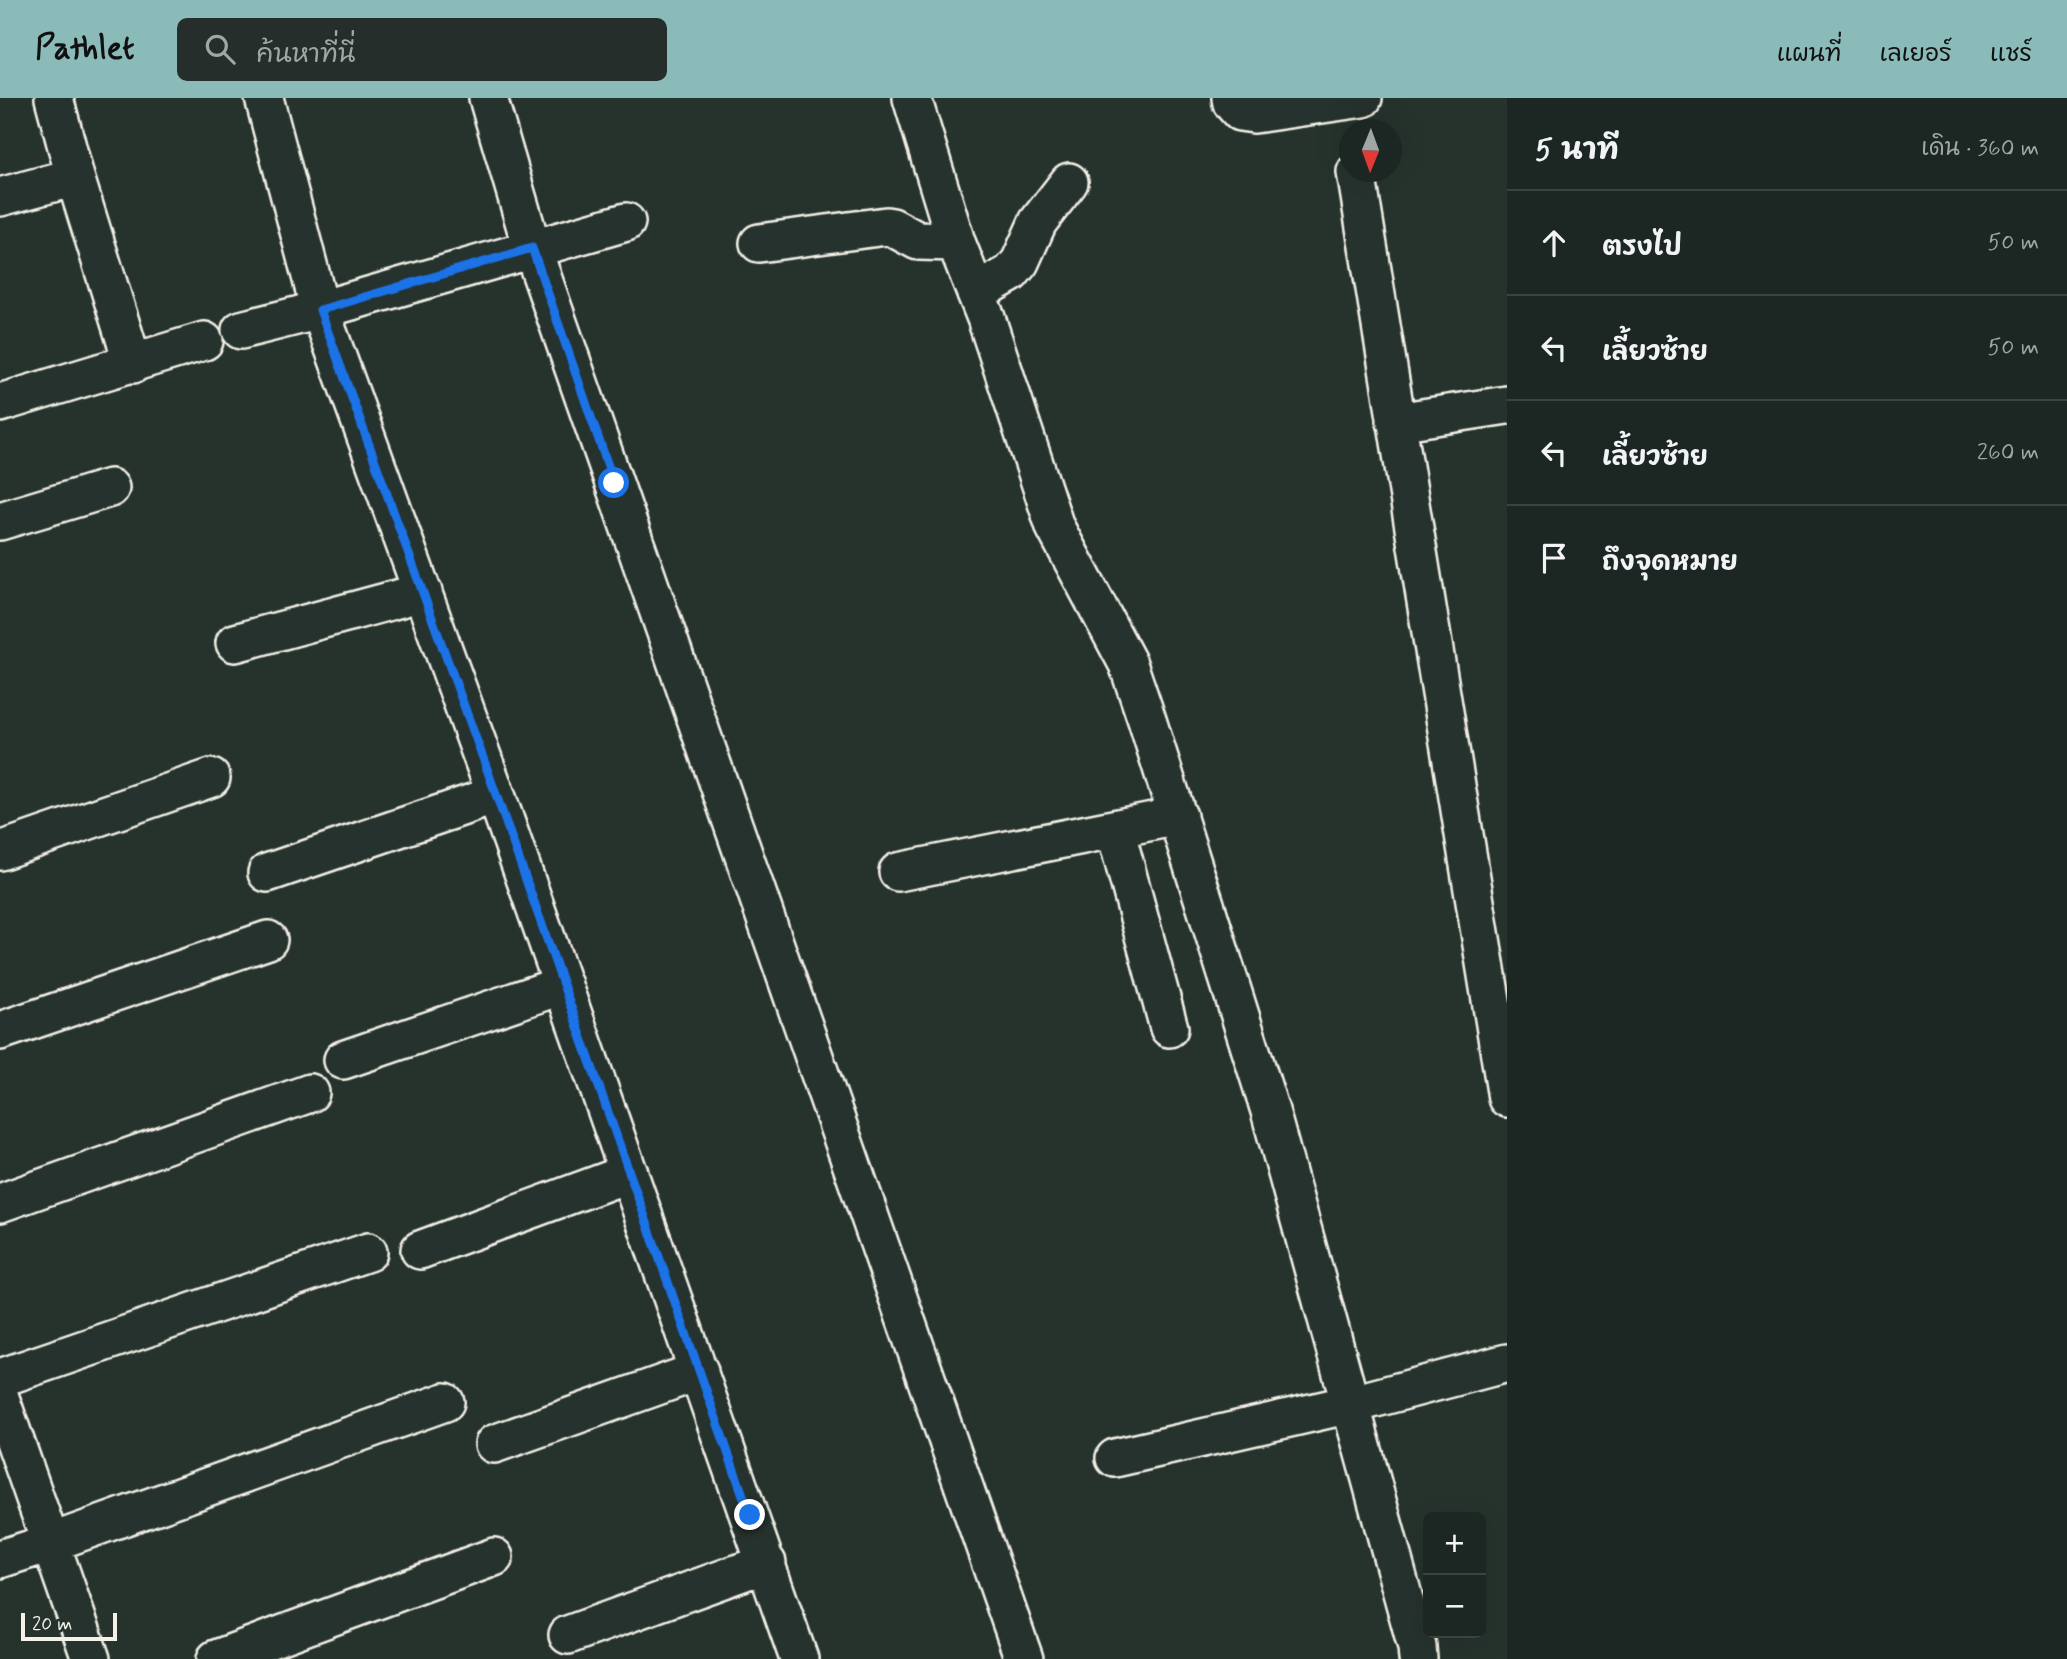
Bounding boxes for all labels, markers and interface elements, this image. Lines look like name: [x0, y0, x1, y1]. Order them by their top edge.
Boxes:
search box: [177, 18, 667, 81]
text: Pathlet: [35, 27, 135, 71]
icon: search: [201, 30, 239, 68]
text: ค้นหาที่นี่: [257, 38, 355, 72]
text: แผนที่: [1777, 39, 1842, 70]
text: เลเยอร์: [1880, 39, 1952, 70]
text: แชร์: [1990, 39, 2032, 70]
north arrow: [1339, 119, 1402, 182]
text: 5 นาที: [1535, 131, 1619, 170]
text: เดิน · 360 m: [1921, 134, 2039, 164]
icon: ahead: [1535, 224, 1573, 262]
text: 50 m: [1988, 228, 2039, 258]
text: ตรงไป: [1602, 231, 1682, 265]
icon: left: [1535, 329, 1573, 367]
text: 50 m: [1988, 333, 2039, 363]
text: เลี้ยวซ้าย: [1602, 336, 1708, 370]
icon: left: [1535, 434, 1573, 472]
text: 260 m: [1977, 438, 2039, 468]
text: เลี้ยวซ้าย: [1602, 441, 1708, 475]
route start: [598, 467, 629, 498]
icon: arrive: [1535, 539, 1573, 577]
text: ถึงจุดหมาย: [1602, 546, 1738, 580]
route end: [734, 1499, 765, 1530]
map controls: [1423, 1512, 1486, 1638]
button: +: [1423, 1512, 1486, 1575]
button: −: [1423, 1575, 1486, 1638]
scale bar: [21, 1610, 117, 1642]
text: 20 m: [32, 1612, 72, 1637]

